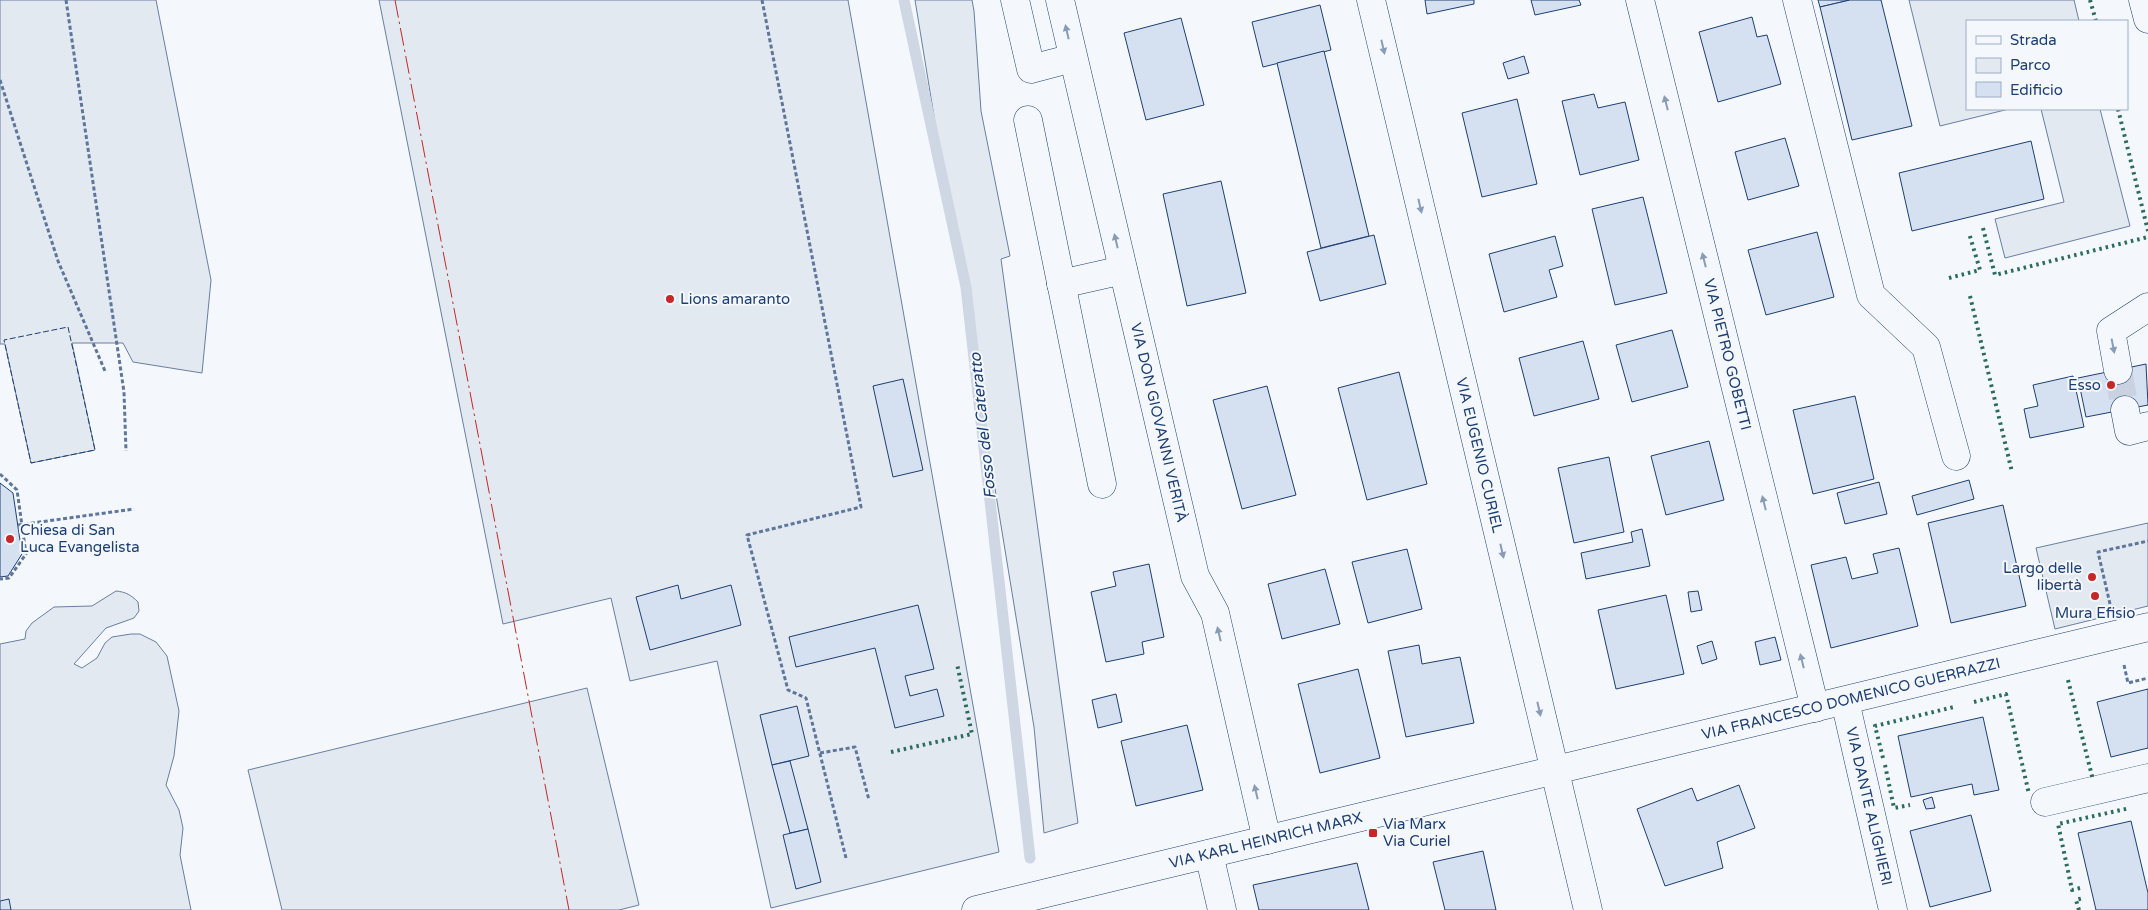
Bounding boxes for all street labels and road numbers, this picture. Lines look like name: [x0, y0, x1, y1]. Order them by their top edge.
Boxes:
street label: VIA PIETRO GOBETTI: [1700, 277, 1755, 432]
street label: VIA DON GIOVANNI VERITÀ: [1127, 321, 1191, 524]
street label: VIA EUGENIO CURIEL: [1452, 376, 1507, 535]
street label: VIA FRANCESCO DOMENICO GUERRAZZI: [1700, 654, 2002, 744]
street label: VIA DANTE ALIGHIERI: [1842, 725, 1896, 887]
street label: VIA KARL HEINRICH MARX: [1167, 808, 1364, 872]

